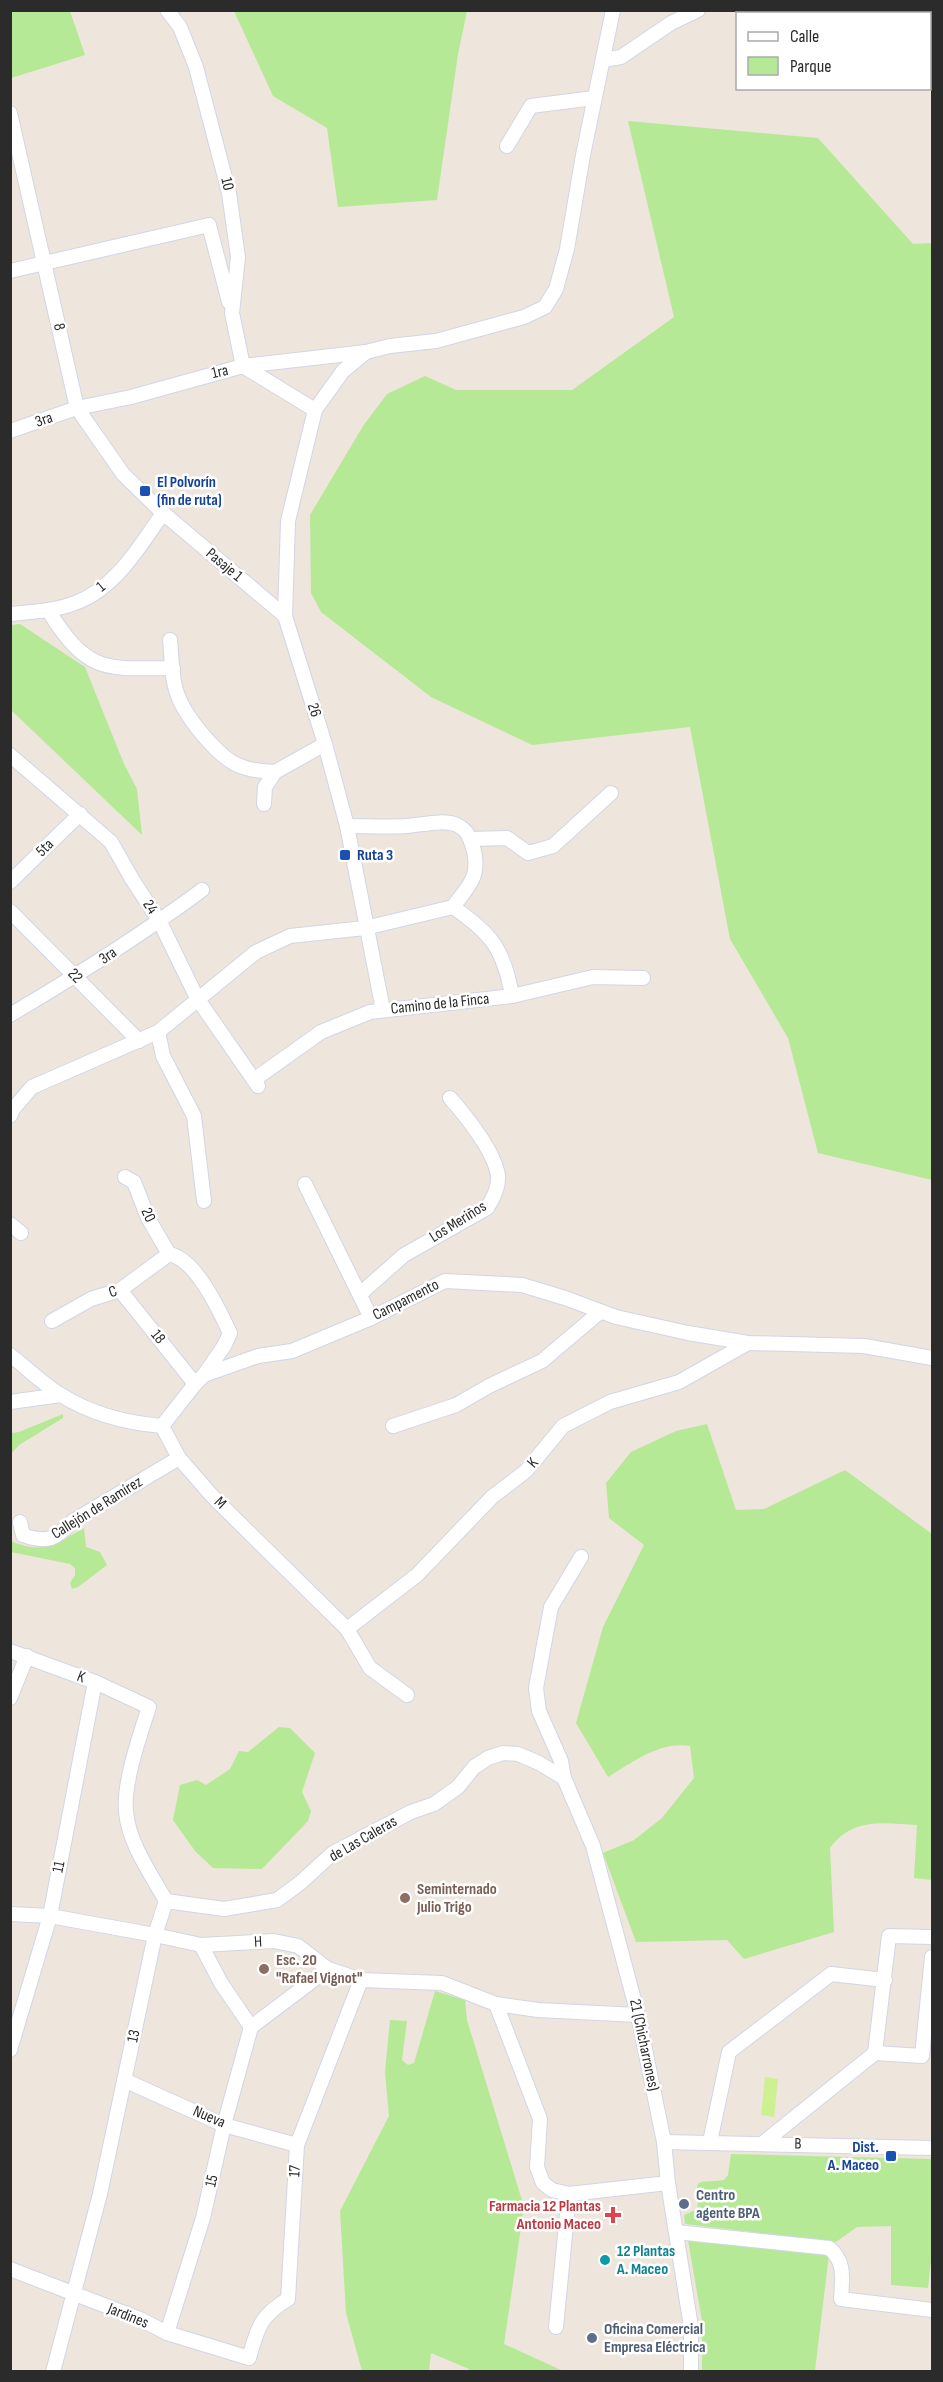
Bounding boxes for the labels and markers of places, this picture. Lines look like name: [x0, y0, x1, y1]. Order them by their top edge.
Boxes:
place label: El Polvorín (fin de ruta): [157, 473, 222, 510]
marker: El Polvorín (fin de ruta): [138, 484, 152, 498]
place label: Ruta 3: [357, 846, 393, 865]
marker: Ruta 3: [338, 848, 352, 862]
place label: Seminternado Julio Trigo: [416, 1880, 497, 1917]
marker: Seminternado Julio Trigo: [398, 1891, 412, 1905]
place label: Esc. 20 "Rafael Vignot": [276, 1951, 362, 1988]
marker: Esc. 20 "Rafael Vignot": [257, 1962, 271, 1976]
place label: Dist. A. Maceo: [827, 2138, 879, 2175]
marker: Dist. A. Maceo: [884, 2149, 898, 2163]
place label: Centro agente BPA: [696, 2186, 760, 2223]
place label: Farmacia 12 Plantas Antonio Maceo: [489, 2197, 601, 2234]
marker: Centro agente BPA: [677, 2197, 691, 2211]
marker: Farmacia 12 Plantas Antonio Maceo: [606, 2208, 620, 2222]
place label: 12 Plantas A. Maceo: [616, 2242, 675, 2279]
marker: 12 Plantas A. Maceo: [598, 2253, 612, 2267]
place label: Oficina Comercial Empresa Eléctrica: [604, 2320, 706, 2357]
marker: Oficina Comercial Empresa Eléctrica: [585, 2331, 599, 2345]

